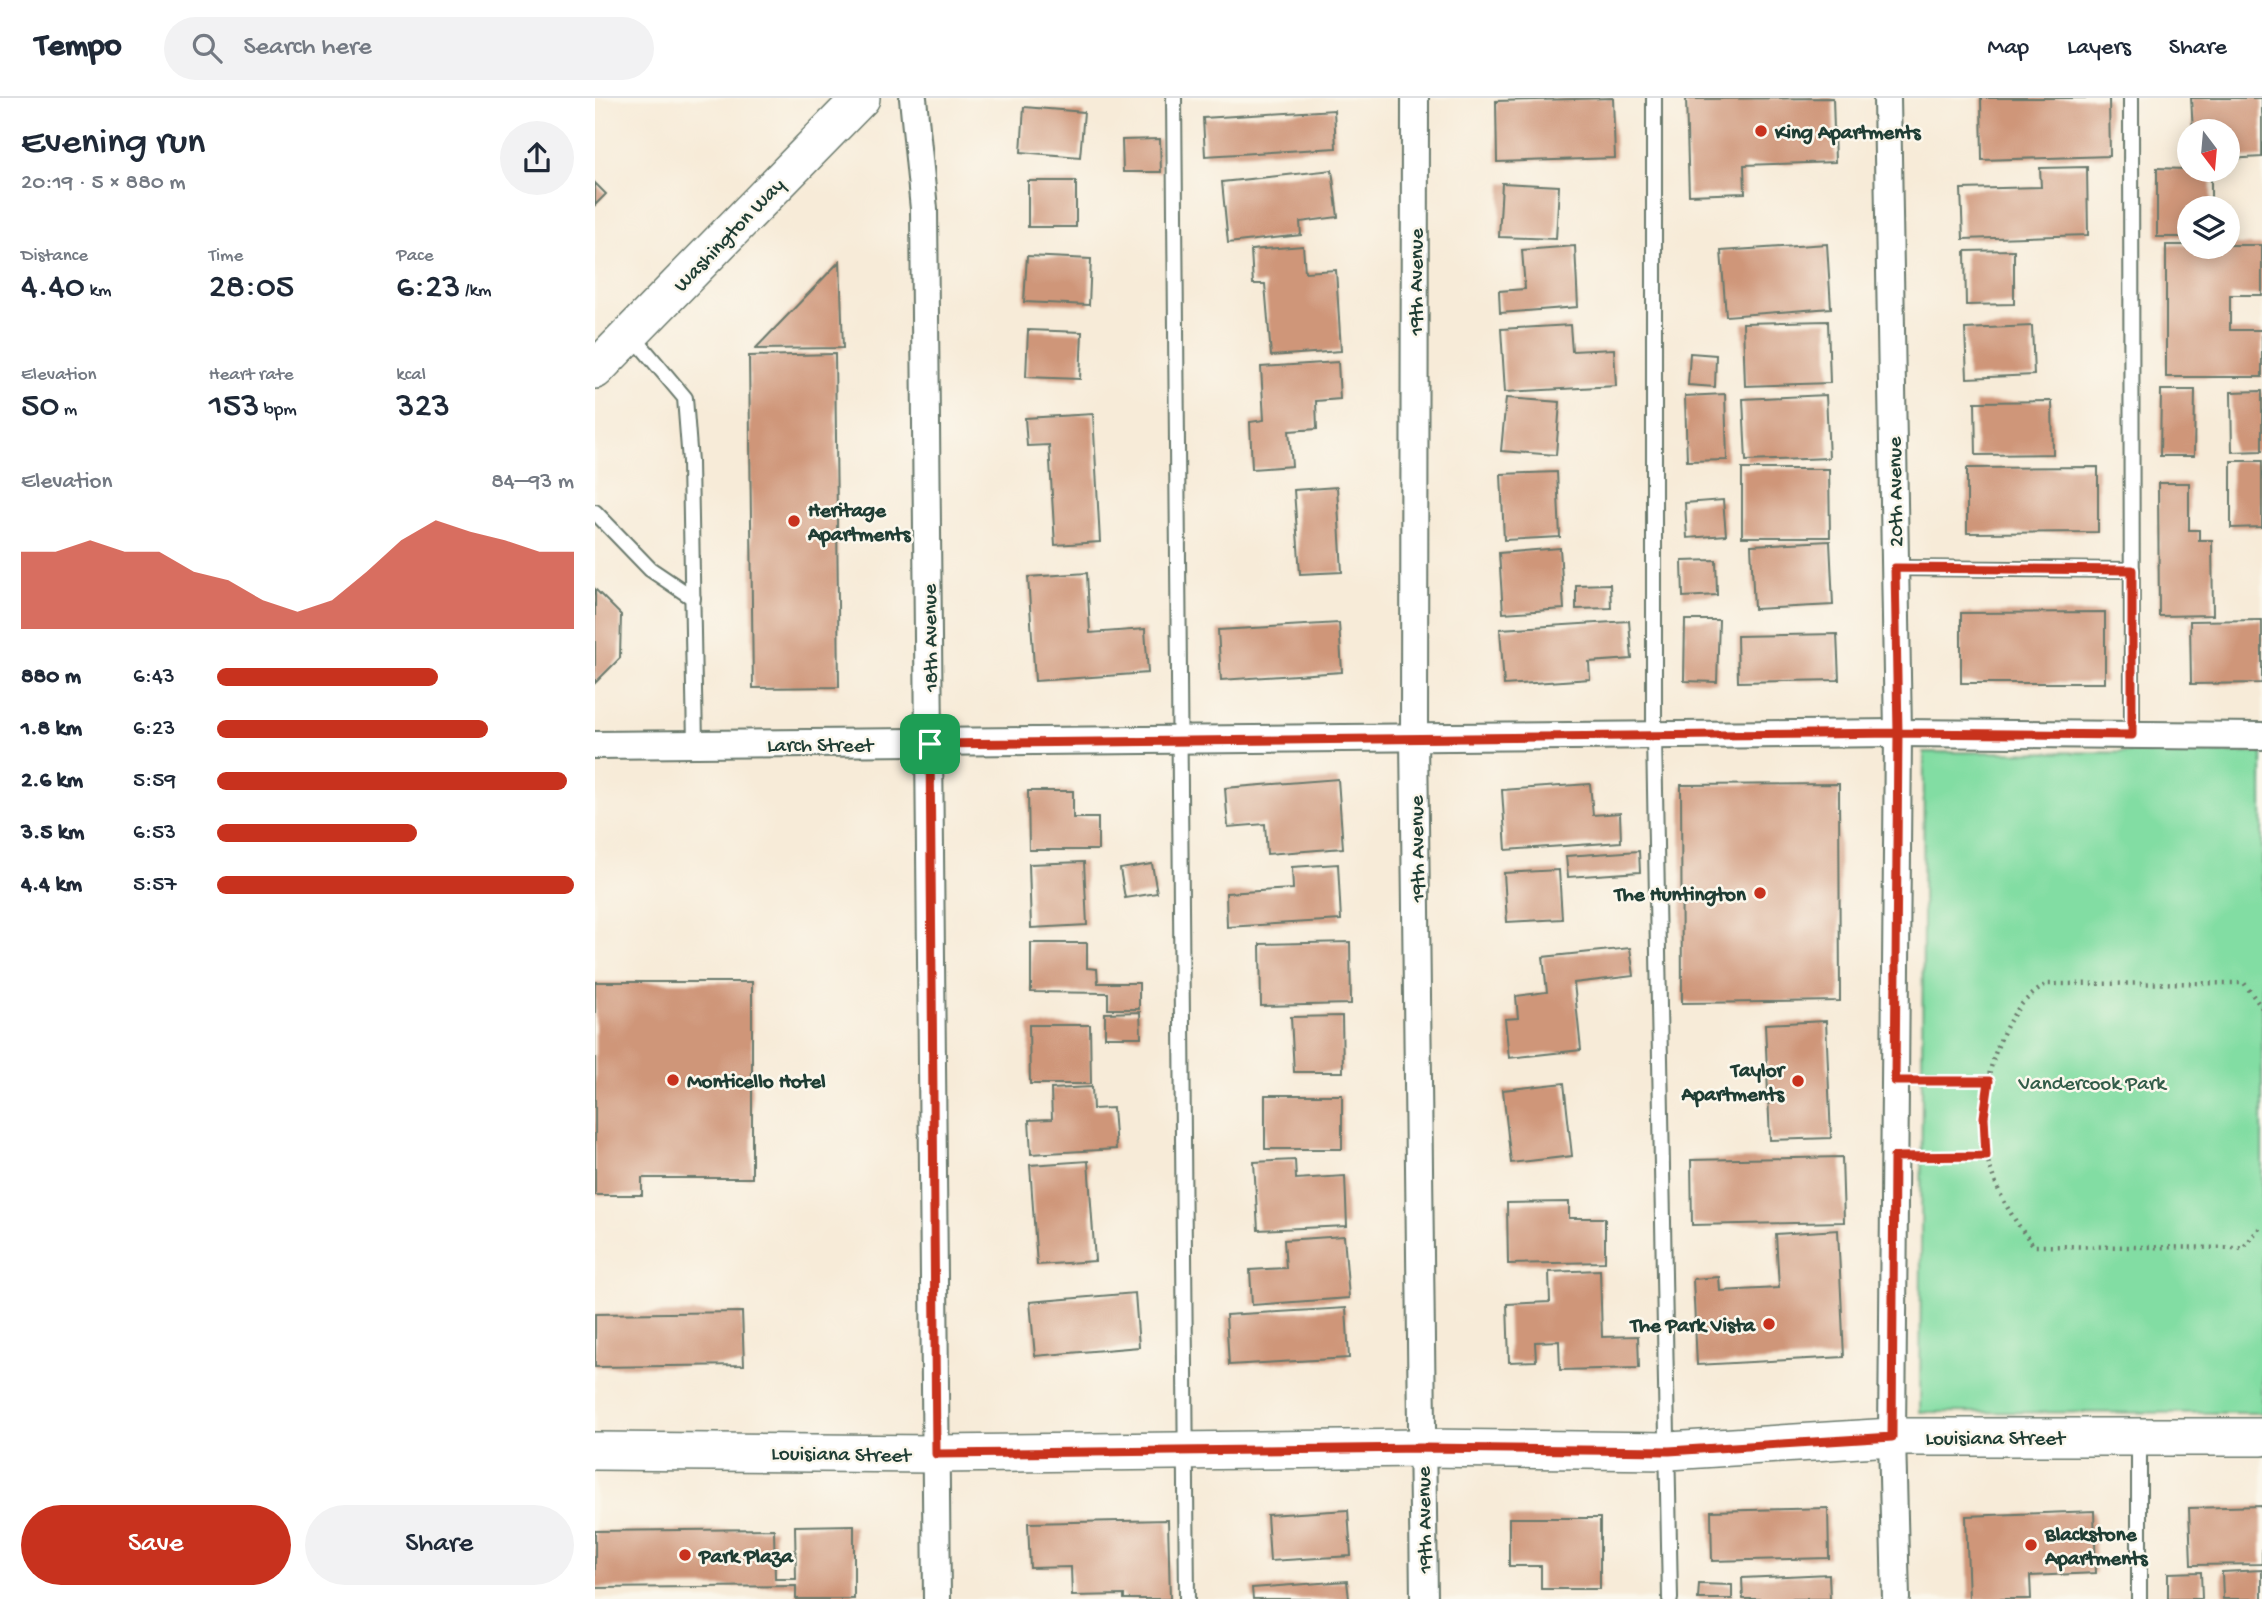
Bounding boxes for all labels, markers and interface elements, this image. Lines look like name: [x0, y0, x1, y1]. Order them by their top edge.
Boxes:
search box: [164, 17, 654, 80]
text: Tempo: [35, 29, 122, 67]
icon: search: [188, 29, 226, 67]
text: Search here: [244, 33, 372, 64]
text: Map: [1987, 34, 2029, 63]
text: Layers: [2067, 34, 2131, 63]
text: Share: [2169, 34, 2227, 63]
north arrow: [2177, 119, 2240, 182]
map controls: [2177, 119, 2240, 259]
button: share: [500, 121, 574, 195]
text: Evening run: [21, 122, 205, 166]
place label: King Apartments: [1774, 122, 1922, 147]
marker: King Apartments: [1753, 123, 1769, 139]
text: 20:19 · 5 × 880 m: [21, 170, 186, 197]
street label: Washington Way: [670, 174, 791, 299]
button: layers: [2177, 196, 2240, 259]
street label: 19th Avenue: [1406, 227, 1431, 336]
text: Distance: [21, 245, 88, 268]
text: Time: [209, 245, 243, 268]
text: Pace: [396, 245, 434, 268]
text: 4.40: [21, 268, 85, 309]
text: 28:05: [209, 268, 294, 309]
text: 6:23: [396, 268, 460, 309]
text: km: [85, 280, 111, 303]
text: /km: [460, 280, 491, 303]
text: Elevation: [21, 364, 97, 387]
text: Heart rate: [209, 364, 294, 387]
text: kcal: [396, 364, 426, 387]
text: 50: [21, 387, 59, 428]
text: 153: [209, 387, 259, 428]
text: 323: [396, 387, 450, 428]
text: m: [59, 399, 77, 422]
text: bpm: [259, 399, 297, 422]
street label: 20th Avenue: [1884, 435, 1911, 547]
text: Elevation: [21, 469, 112, 496]
text: 84–93 m: [491, 469, 574, 496]
place label: Heritage Apartments: [807, 500, 912, 549]
marker: Heritage Apartments: [786, 513, 802, 529]
street label: 18th Avenue: [919, 583, 946, 693]
text: 880 m: [21, 664, 81, 691]
text: 6:43: [133, 664, 175, 691]
pin: [900, 714, 960, 774]
text: 1.8 km: [21, 716, 82, 743]
text: 6:23: [133, 716, 175, 743]
icon: arrive: [911, 725, 949, 763]
street label: Larch Street: [767, 735, 876, 760]
text: 2.6 km: [21, 768, 83, 795]
text: 5:59: [133, 768, 176, 795]
street label: 19th Avenue: [1406, 794, 1433, 904]
text: 3.5 km: [21, 820, 84, 847]
text: 6:53: [133, 820, 176, 847]
text: 4.4 km: [21, 872, 82, 899]
text: 5:57: [133, 872, 176, 899]
place label: The Huntington: [1613, 884, 1747, 909]
marker: The Huntington: [1752, 885, 1768, 901]
place label: Taylor Apartments: [1681, 1060, 1787, 1109]
place label: Monticello Hotel: [687, 1071, 826, 1096]
marker: Monticello Hotel: [665, 1072, 681, 1088]
marker: Taylor Apartments: [1790, 1073, 1806, 1089]
park label: Vandercook Park: [2017, 1073, 2168, 1098]
place label: The Park Vista: [1629, 1315, 1756, 1340]
marker: The Park Vista: [1761, 1316, 1777, 1332]
street label: Louisiana Street: [1925, 1428, 2067, 1453]
street label: Louisiana Street: [771, 1443, 913, 1470]
street label: 19th Avenue: [1413, 1465, 1440, 1575]
button: Save: [21, 1505, 291, 1585]
button: Share: [305, 1505, 574, 1585]
place label: Blackstone Apartments: [2044, 1524, 2149, 1573]
marker: Blackstone Apartments: [2023, 1537, 2039, 1553]
place label: Park Plaza: [698, 1546, 794, 1571]
marker: Park Plaza: [677, 1547, 693, 1563]

